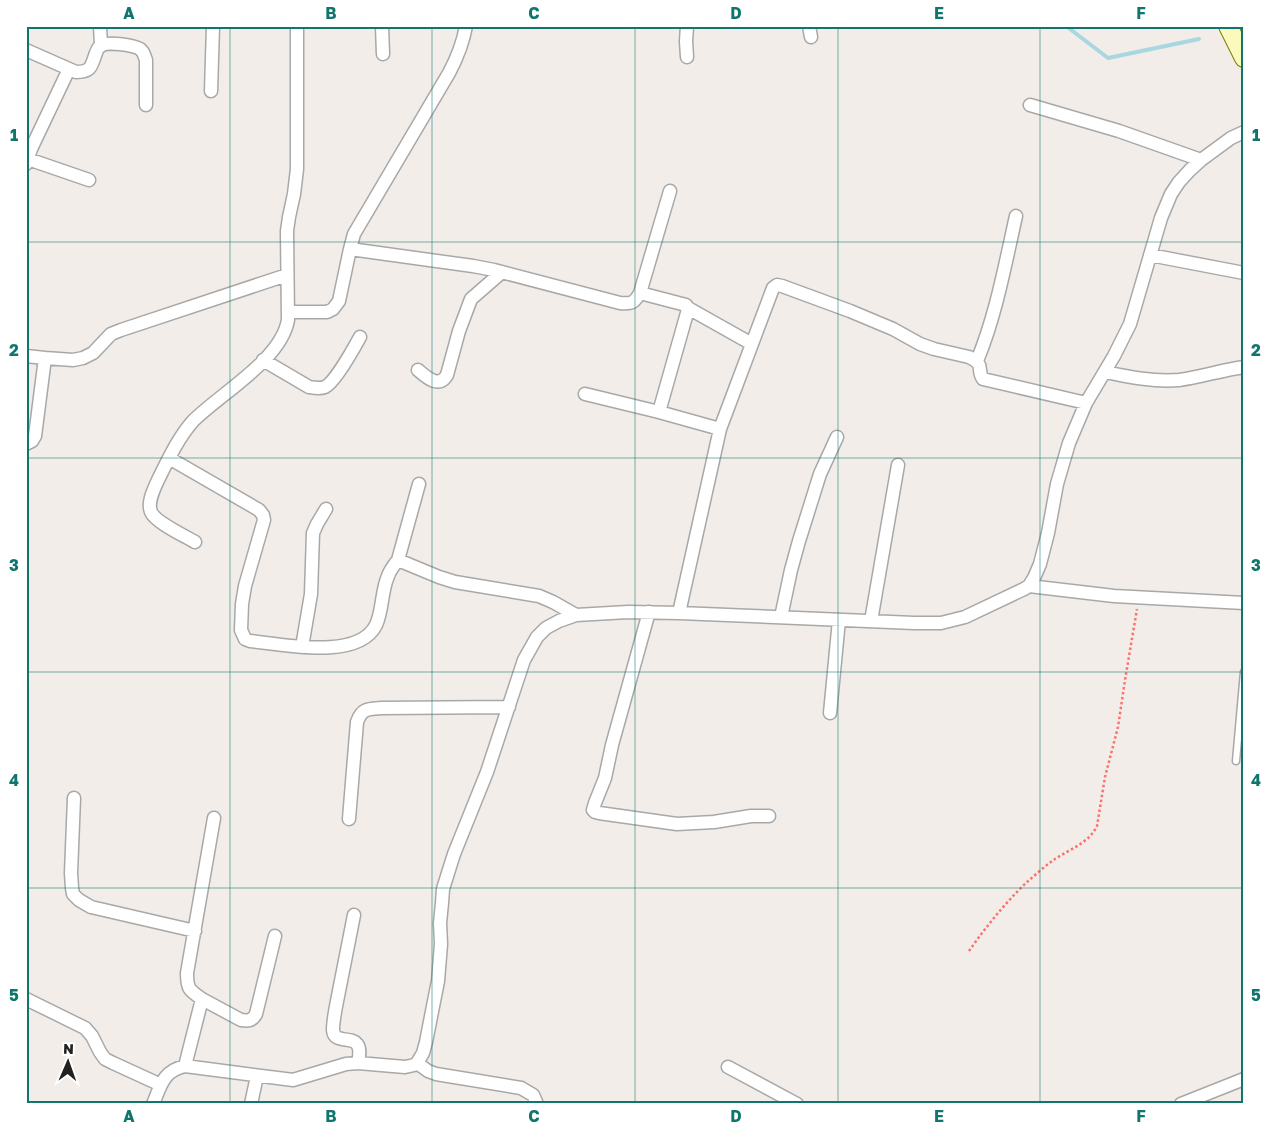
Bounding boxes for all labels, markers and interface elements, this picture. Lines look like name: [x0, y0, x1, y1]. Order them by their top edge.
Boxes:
text: A: [123, 3, 135, 23]
text: B: [325, 3, 337, 23]
text: C: [528, 3, 540, 23]
text: D: [730, 3, 742, 23]
text: E: [934, 3, 944, 23]
text: F: [1136, 3, 1146, 23]
text: 1: [10, 125, 18, 145]
text: 1: [1252, 125, 1260, 145]
text: 2: [9, 340, 19, 360]
text: 2: [1251, 340, 1261, 360]
text: 3: [9, 555, 19, 575]
text: 3: [1251, 555, 1261, 575]
text: 4: [9, 770, 19, 790]
text: 4: [1251, 770, 1261, 790]
text: 5: [9, 985, 19, 1005]
text: 5: [1251, 985, 1261, 1005]
north arrow: [42, 1038, 92, 1088]
text: N: [63, 1040, 74, 1057]
text: A: [123, 1106, 135, 1126]
text: B: [325, 1106, 337, 1126]
text: C: [528, 1106, 540, 1126]
text: D: [730, 1106, 742, 1126]
text: E: [934, 1106, 944, 1126]
text: F: [1136, 1106, 1146, 1126]

